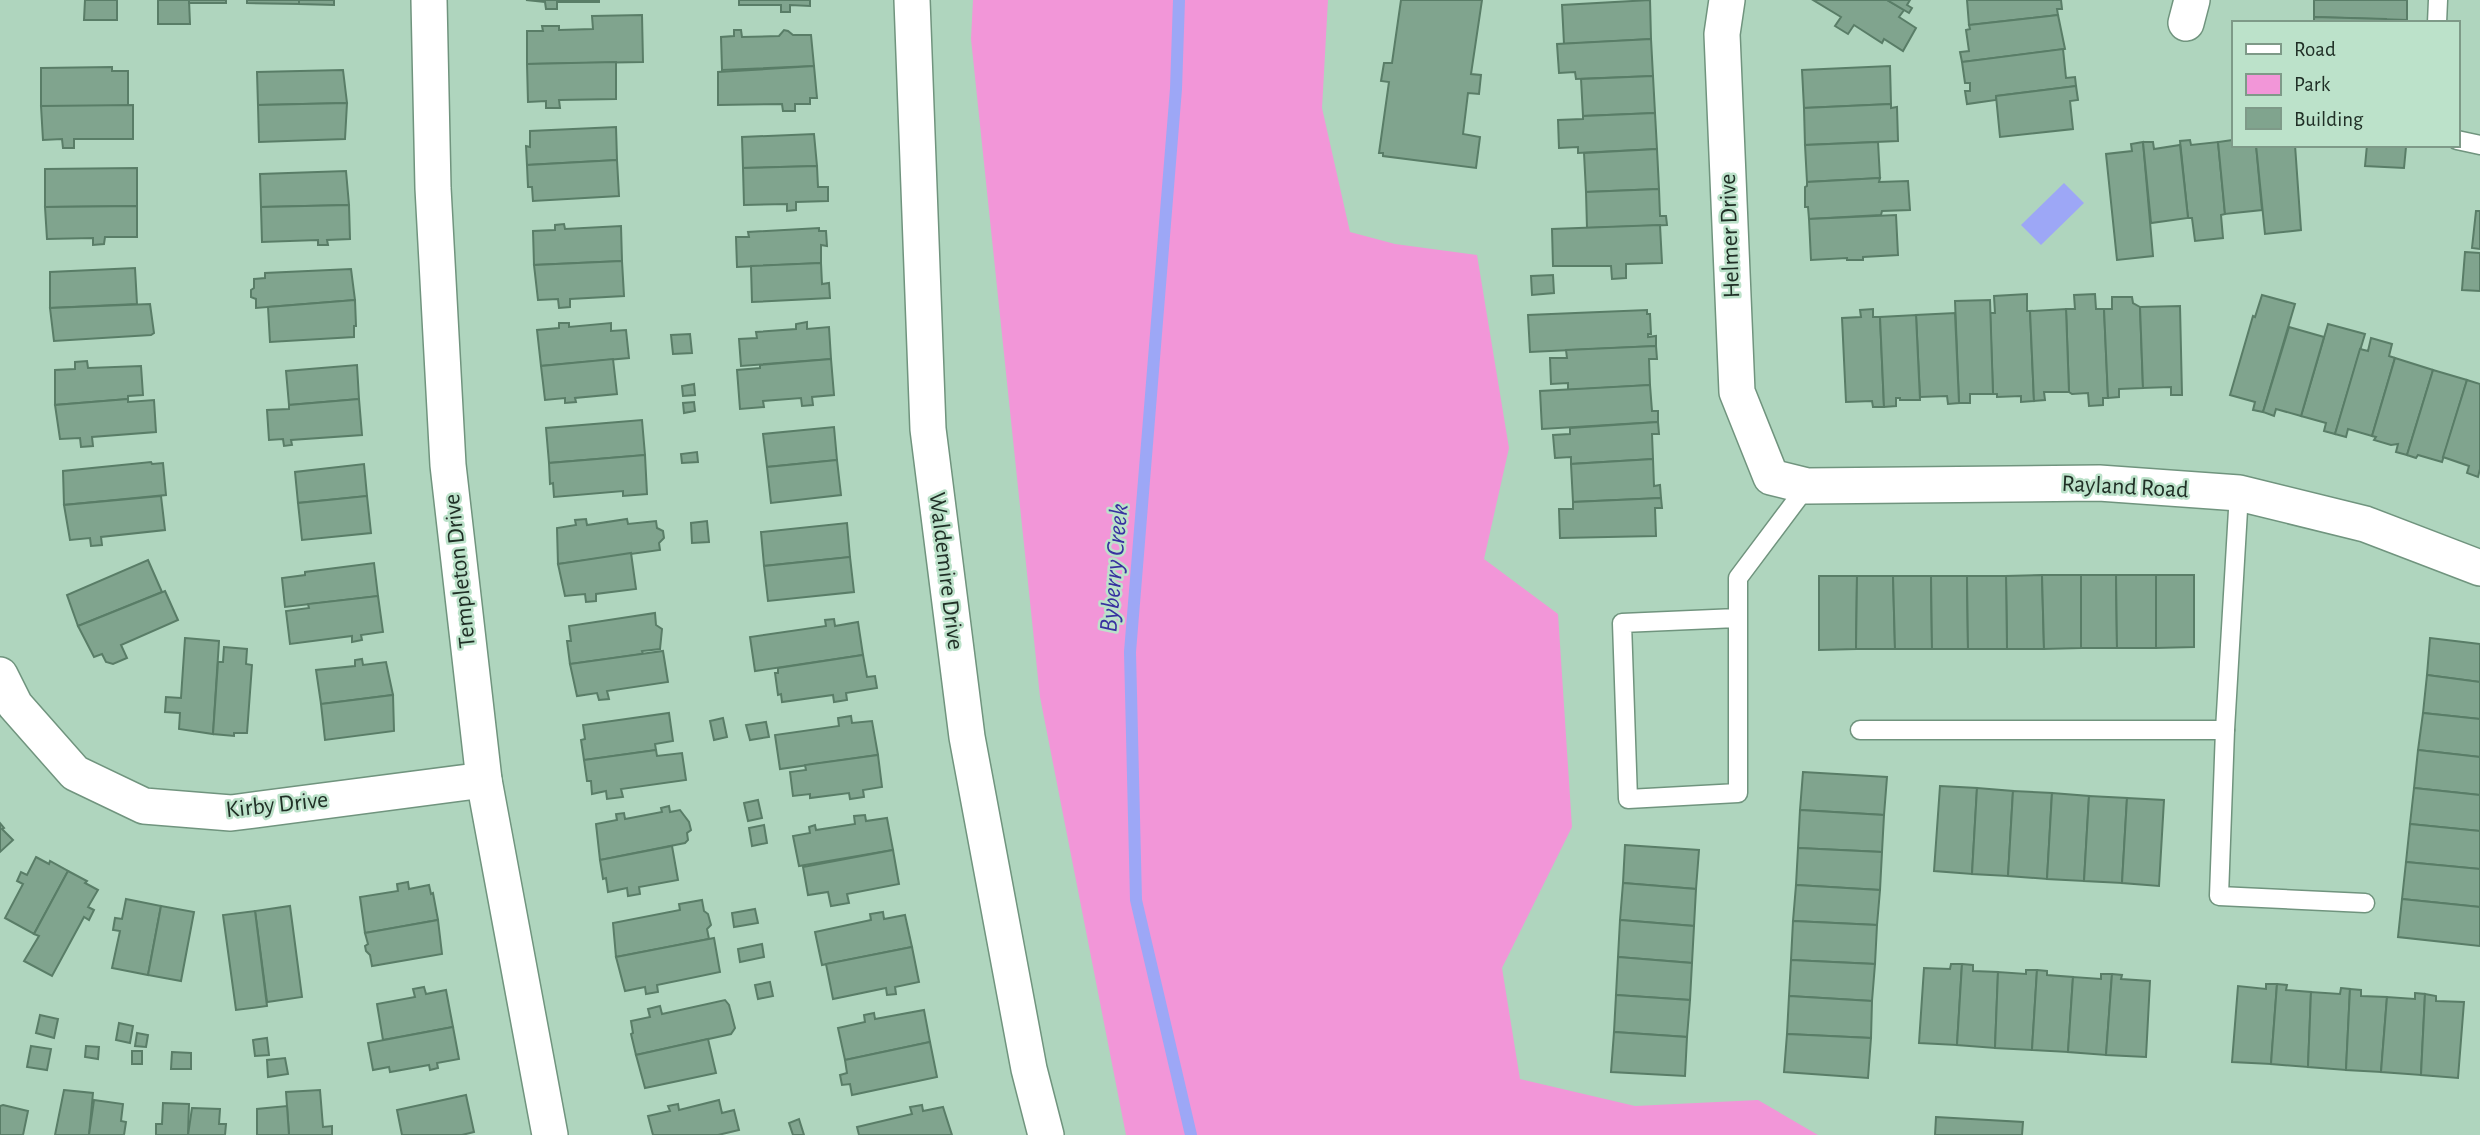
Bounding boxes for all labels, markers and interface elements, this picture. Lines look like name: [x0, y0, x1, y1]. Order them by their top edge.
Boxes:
legend: [2232, 21, 2459, 147]
text: Road: [2294, 39, 2336, 60]
text: Park: [2294, 74, 2331, 95]
text: Building: [2294, 109, 2364, 130]
street label: Helmer Drive: [1716, 173, 1744, 299]
street label: Rayland Road: [2061, 472, 2189, 502]
street label: Waldemire Drive: [924, 491, 968, 651]
street label: Templeton Drive: [440, 493, 480, 649]
water label: Byberry Creek: [1095, 502, 1133, 634]
street label: Kirby Drive: [225, 788, 329, 822]

